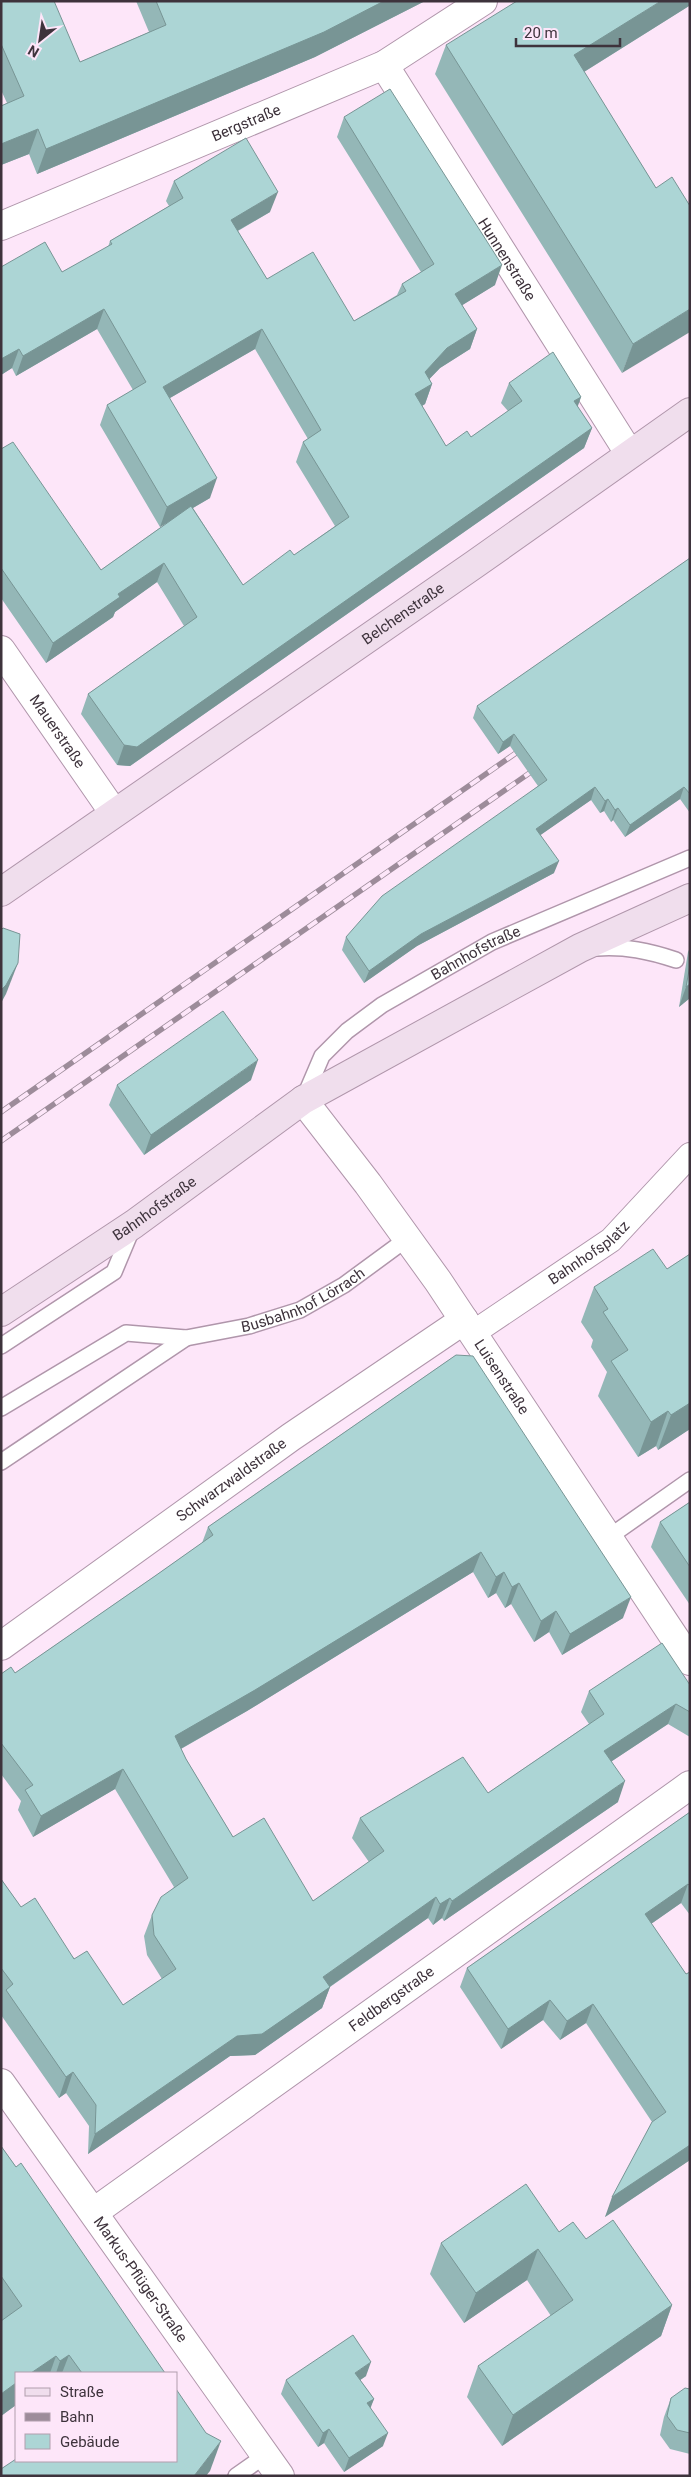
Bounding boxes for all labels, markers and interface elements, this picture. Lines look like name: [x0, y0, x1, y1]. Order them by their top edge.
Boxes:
north arrow: [15, 15, 65, 65]
scale bar: [516, 15, 620, 47]
text: 20 m: [524, 24, 558, 42]
text: N: [25, 42, 42, 61]
street label: Bergstraße: [209, 100, 283, 145]
street label: Hunnenstraße: [474, 215, 540, 304]
street label: Belchenstraße: [359, 579, 448, 648]
street label: Mauerstraße: [26, 691, 89, 772]
street label: Bahnhofstraße: [428, 922, 523, 984]
street label: Bahnhofstraße: [109, 1172, 200, 1245]
street label: Bahnhofsplatz: [545, 1217, 633, 1289]
street label: Busbahnhof Lörrach: [240, 1264, 368, 1336]
street label: Luisenstraße: [470, 1336, 533, 1418]
street label: Schwarzwaldstraße: [173, 1434, 290, 1526]
street label: Feldbergstraße: [345, 1962, 438, 2035]
street label: Markus-Pflüger-Straße: [90, 2213, 191, 2346]
legend: [15, 2372, 178, 2462]
text: Straße: [60, 2383, 104, 2401]
text: Bahn: [60, 2408, 94, 2426]
text: Gebäude: [60, 2433, 119, 2451]

